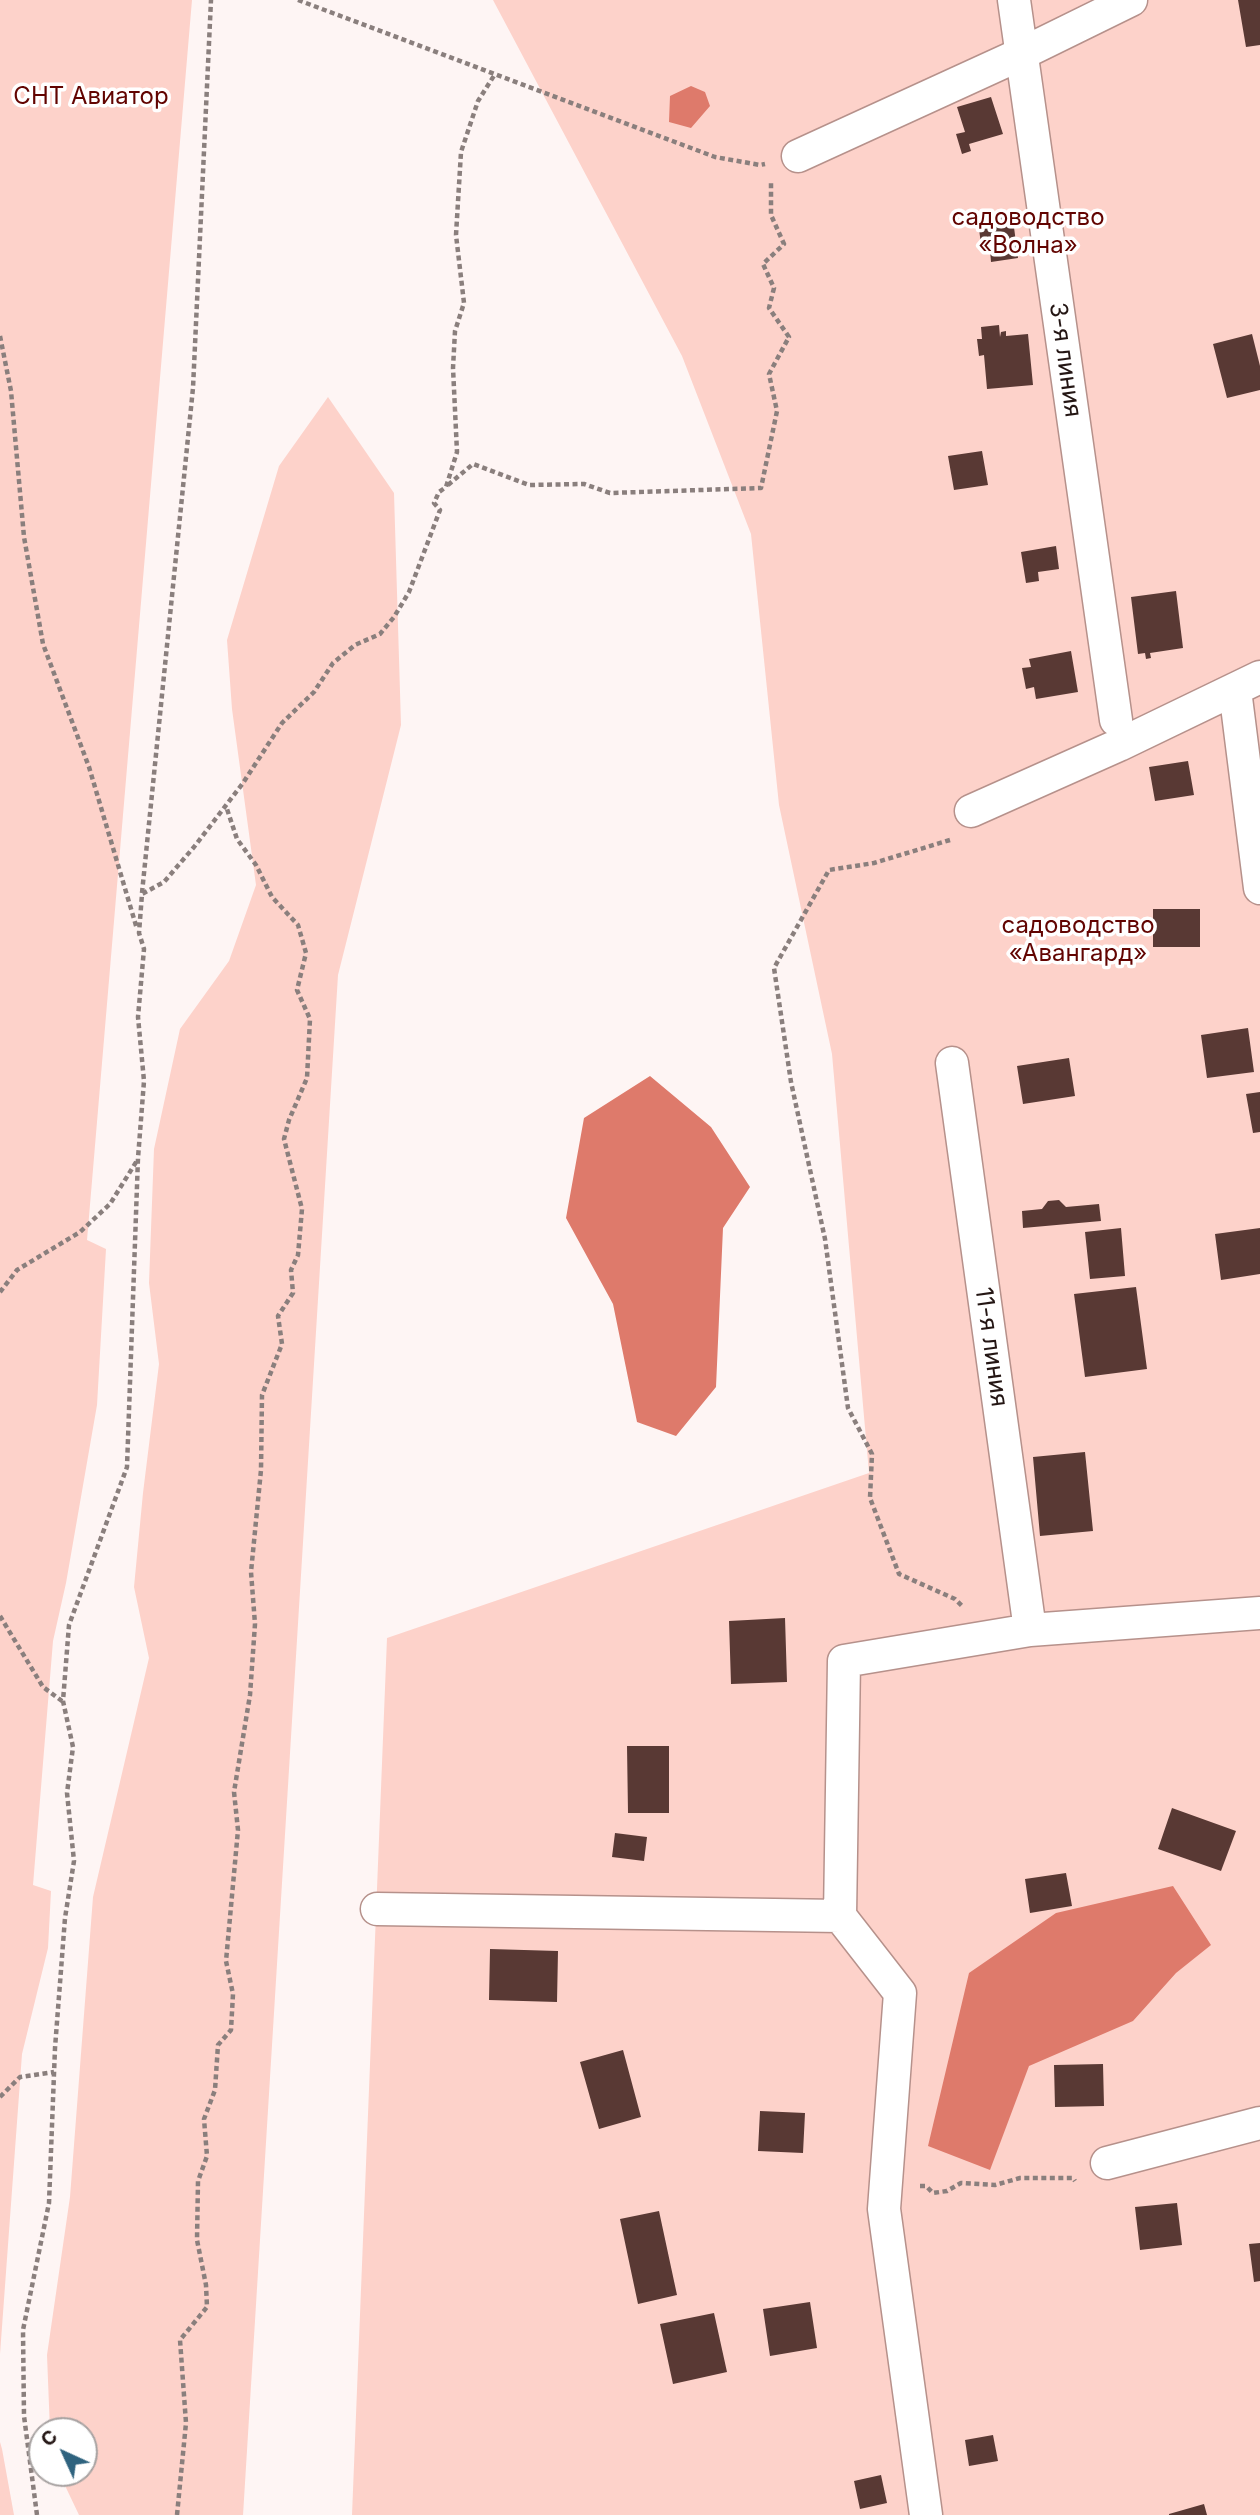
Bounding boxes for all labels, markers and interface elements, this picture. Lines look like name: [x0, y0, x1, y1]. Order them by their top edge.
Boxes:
park label: СНТ Авиатор: [13, 83, 169, 111]
park label: садоводство «Волна»: [951, 204, 1105, 260]
street label: 3-я линия: [1043, 301, 1087, 419]
park label: садоводство «Авангард»: [1001, 912, 1155, 968]
street label: 11-я линия: [968, 1285, 1014, 1409]
north arrow: [28, 2417, 98, 2487]
text: С: [36, 2425, 62, 2451]

